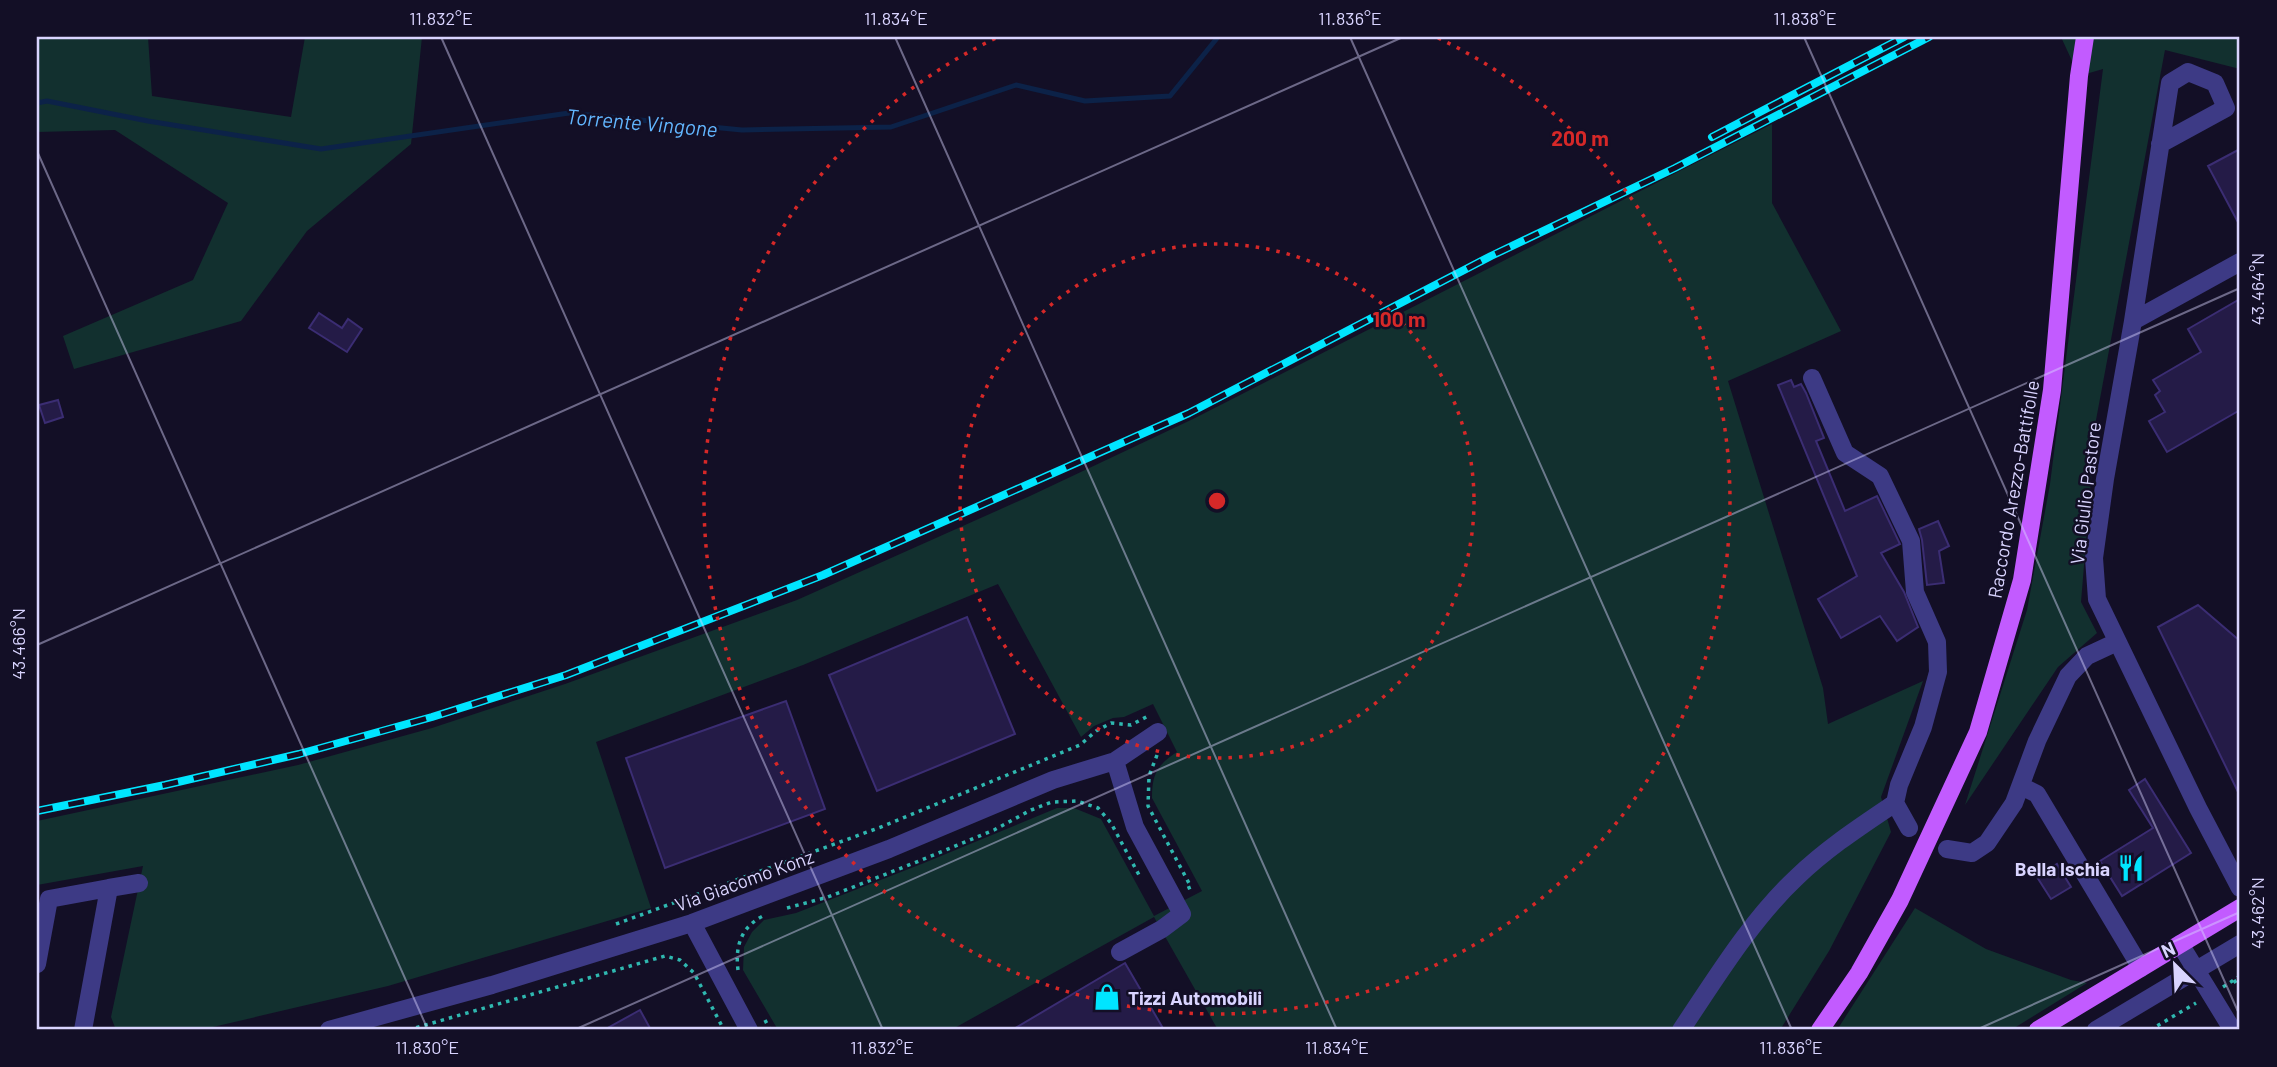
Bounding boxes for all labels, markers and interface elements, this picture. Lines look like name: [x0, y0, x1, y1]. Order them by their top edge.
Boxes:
text: 11.832°E: [409, 7, 473, 29]
text: 11.834°E: [864, 7, 928, 29]
text: 11.836°E: [1318, 7, 1382, 29]
text: 11.838°E: [1773, 7, 1837, 29]
water label: Torrente Vingone: [565, 103, 719, 141]
text: 200 m: [1551, 125, 1609, 150]
text: 43.464°N: [2246, 253, 2268, 325]
text: 100 m: [1372, 306, 1426, 331]
street label: Raccordo Arezzo-Battifolle: [1982, 378, 2044, 600]
street label: Via Giulio Pastore: [2065, 420, 2105, 566]
centre of rings: [1205, 489, 1229, 513]
text: 43.466°N: [7, 608, 29, 680]
street label: Via Giacomo Konz: [671, 844, 817, 916]
restaurant icon: Bella Ischia: [2116, 853, 2146, 883]
place label: Bella Ischia: [2015, 857, 2110, 880]
text: 43.462°N: [2246, 877, 2268, 949]
north arrow: [2140, 930, 2210, 1000]
text: N: [2157, 936, 2178, 962]
shop icon: Tizzi Automobili: [1092, 982, 1122, 1012]
place label: Tizzi Automobili: [1128, 986, 1262, 1009]
text: 11.830°E: [395, 1036, 459, 1058]
text: 11.832°E: [850, 1036, 914, 1058]
text: 11.834°E: [1305, 1036, 1369, 1058]
text: 11.836°E: [1759, 1036, 1823, 1058]

